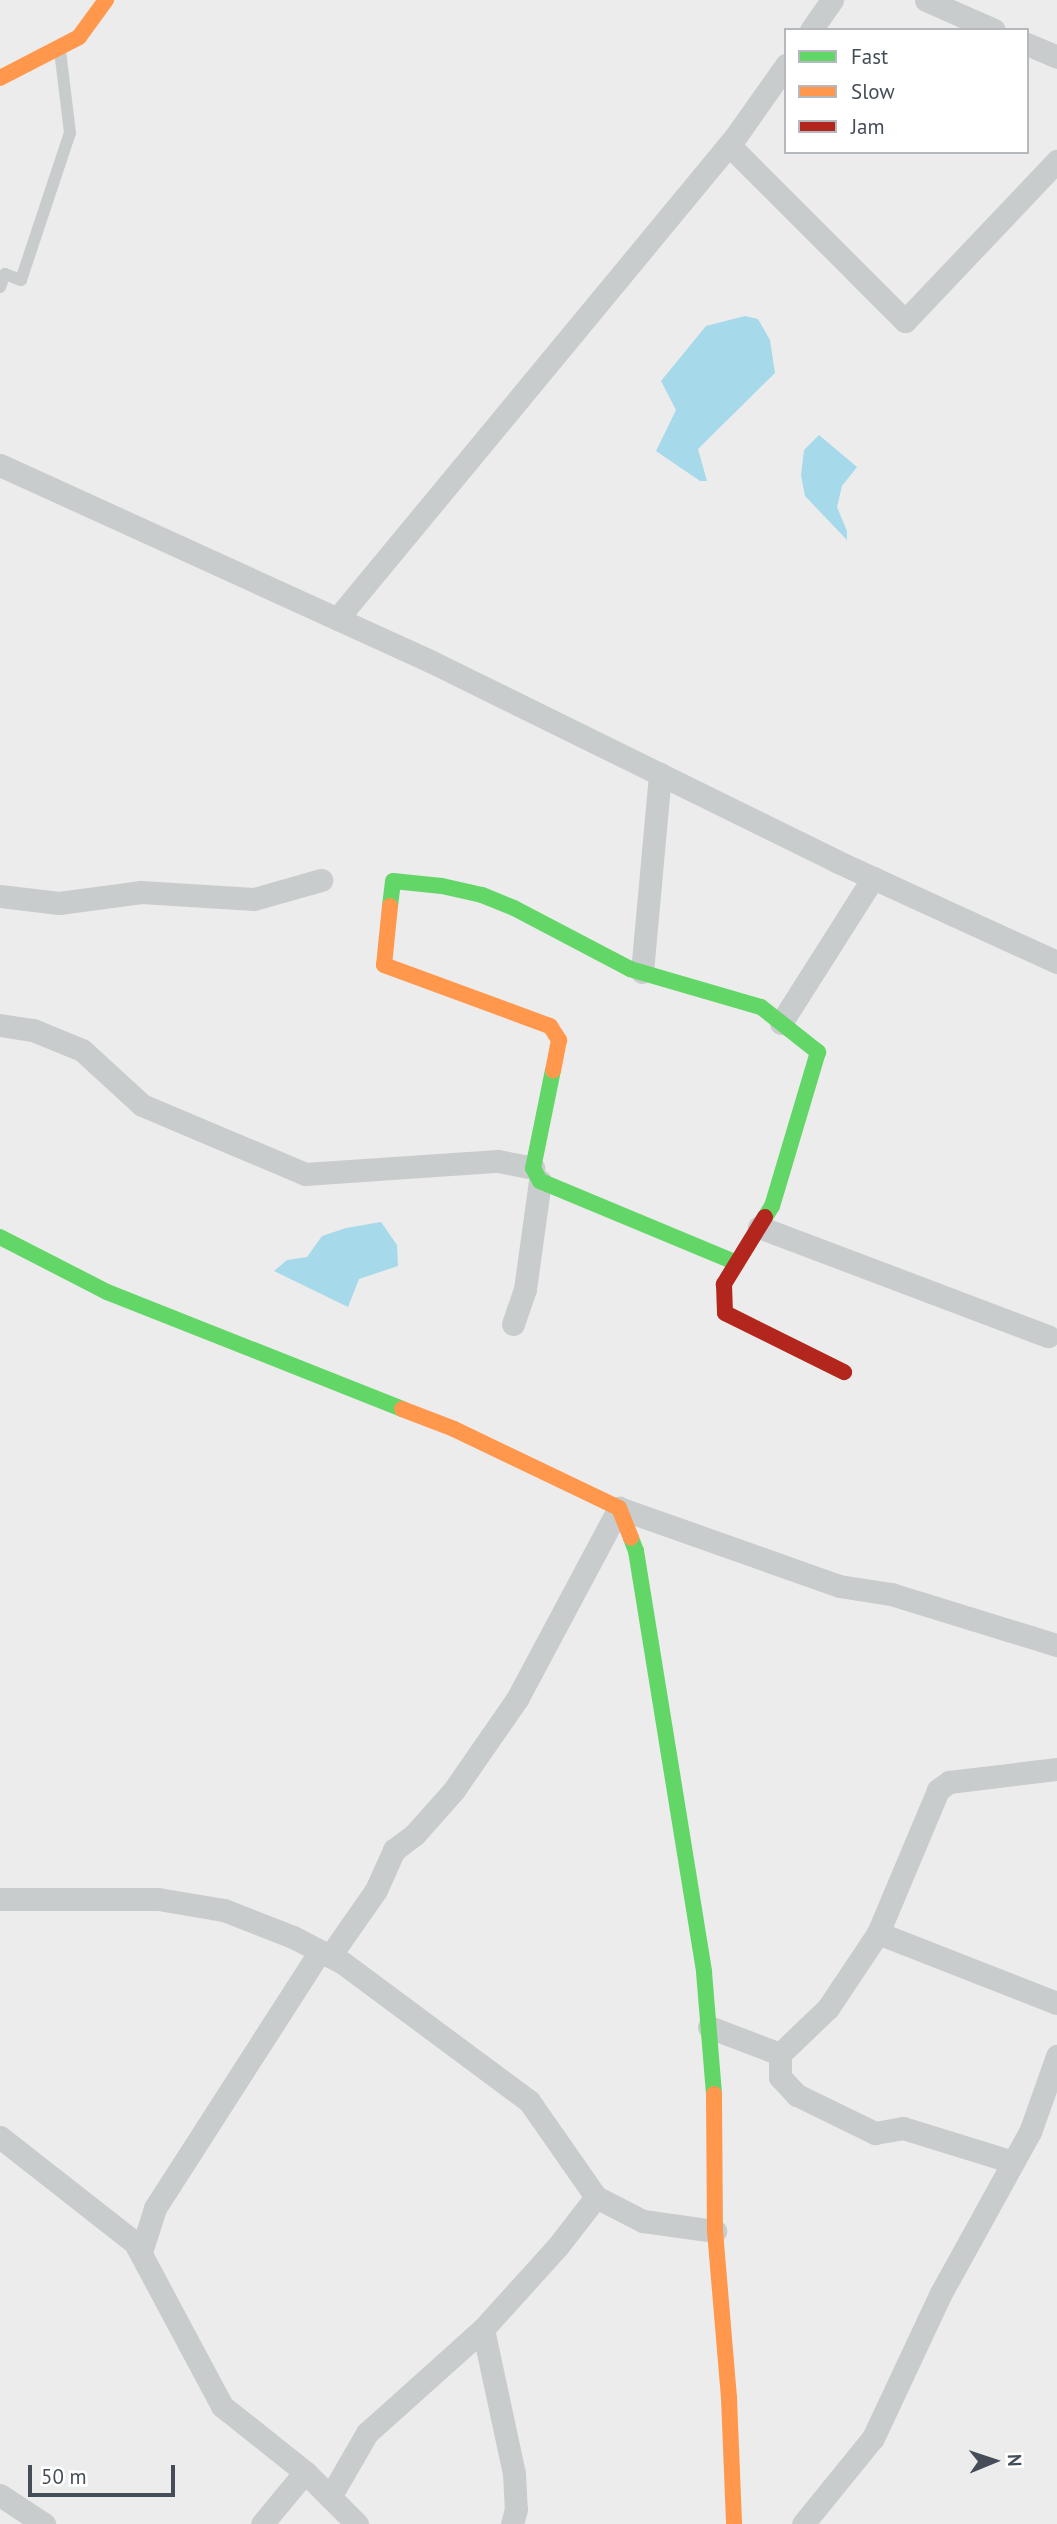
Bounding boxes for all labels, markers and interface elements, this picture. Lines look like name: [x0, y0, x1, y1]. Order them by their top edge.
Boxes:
legend: [784, 28, 1029, 154]
text: Fast: [851, 43, 888, 70]
text: Slow: [851, 78, 895, 105]
text: Jam: [851, 113, 885, 140]
north arrow: [959, 2426, 1029, 2496]
scale bar: [32, 2450, 178, 2494]
text: N: [1003, 2454, 1027, 2467]
text: 50 m: [41, 2463, 87, 2490]

